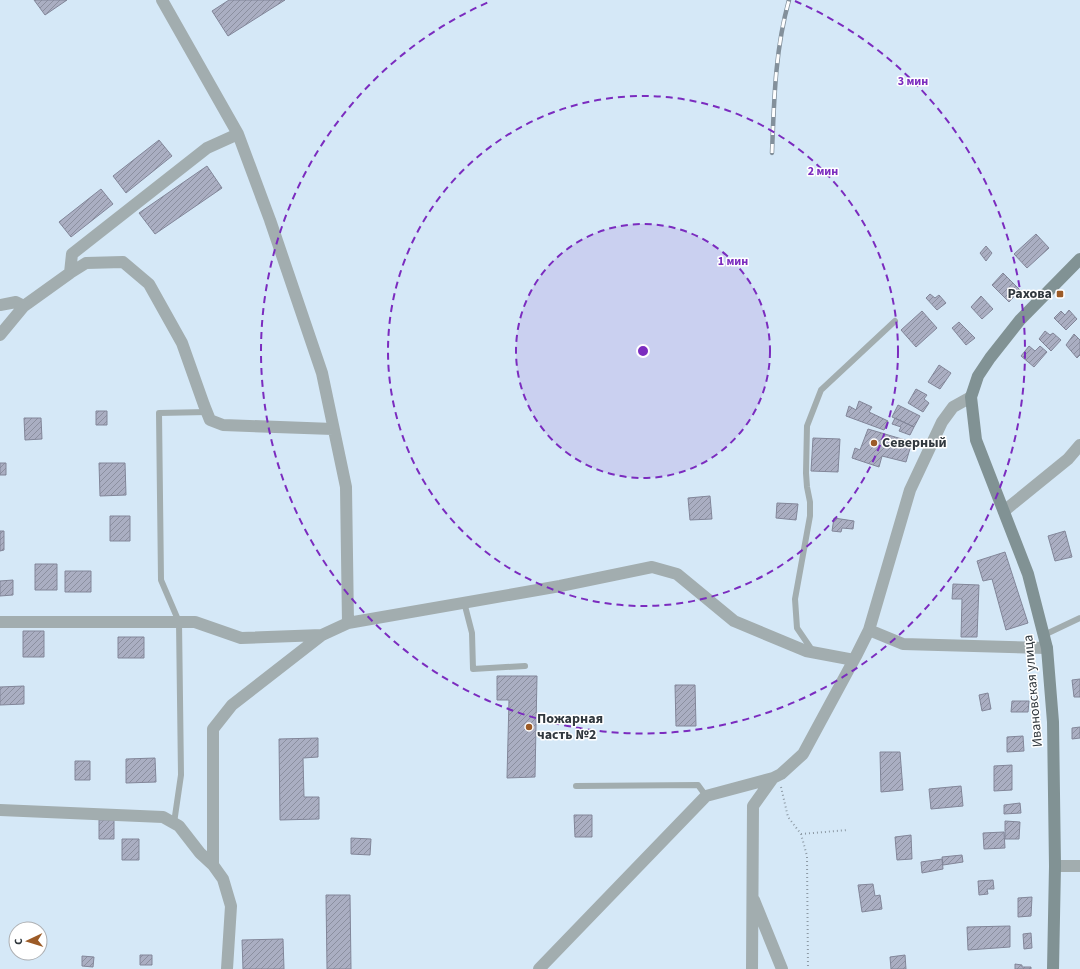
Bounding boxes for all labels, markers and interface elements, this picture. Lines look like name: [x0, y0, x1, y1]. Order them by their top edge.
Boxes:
text: 3 мин: [898, 73, 928, 90]
text: 2 мин: [808, 163, 838, 180]
text: 1 мин: [718, 253, 748, 270]
place label: Рахова: [1007, 284, 1052, 304]
marker: Рахова: [1055, 289, 1065, 299]
centre of rings: [636, 344, 650, 358]
place label: Северный: [882, 433, 947, 453]
marker: Северный: [869, 438, 879, 448]
street label: Ивановская улица: [1018, 634, 1048, 748]
place label: Пожарная часть №2: [537, 709, 603, 745]
marker: Пожарная часть №2: [524, 722, 534, 732]
north arrow: [8, 921, 48, 961]
text: С: [11, 937, 26, 945]

